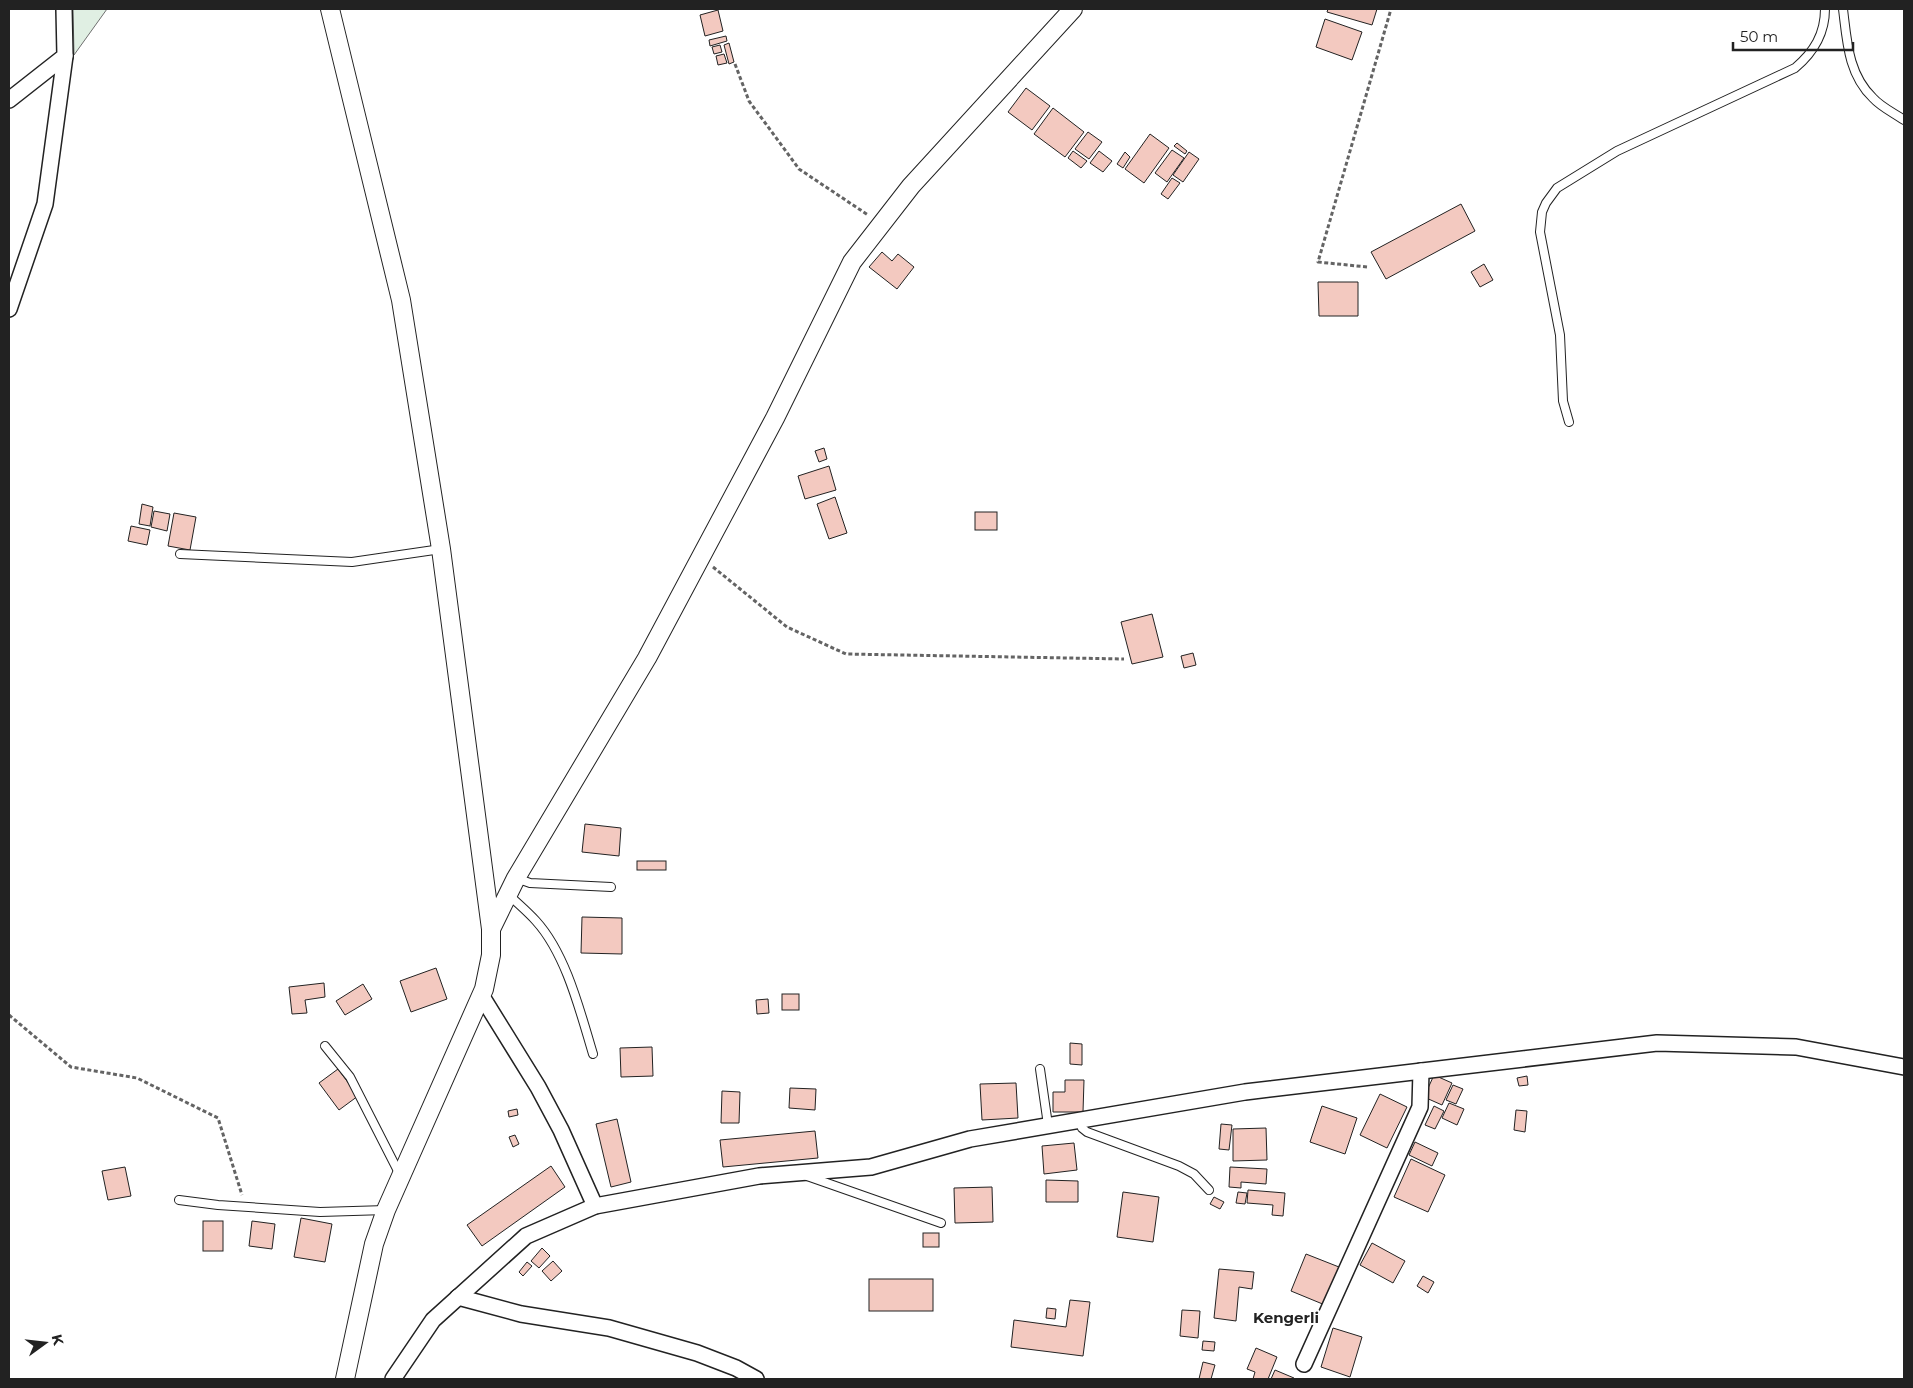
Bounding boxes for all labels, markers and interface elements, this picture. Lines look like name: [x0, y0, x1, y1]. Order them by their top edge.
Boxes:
scale bar: [1733, 20, 1853, 52]
text: 50 m: [1740, 27, 1778, 46]
district label: Kengerli: [1253, 1308, 1319, 1327]
north arrow: [20, 1318, 70, 1368]
text: K: [48, 1332, 68, 1348]

